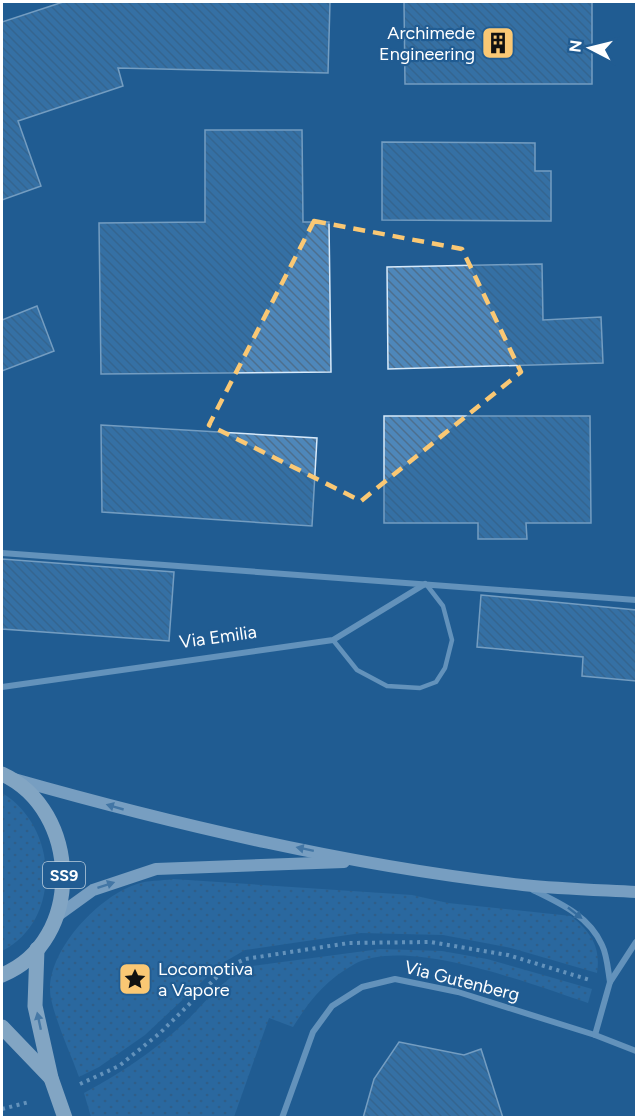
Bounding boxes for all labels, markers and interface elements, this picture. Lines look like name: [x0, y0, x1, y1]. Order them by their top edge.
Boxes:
north arrow: [560, 18, 620, 78]
place label: Archimede Engineering: [379, 22, 475, 65]
building icon: Archimede Engineering: [480, 25, 516, 61]
text: N: [565, 39, 586, 54]
street label: Via Emilia: [178, 621, 258, 653]
one-way arrow: [106, 802, 124, 811]
one-way arrow: [296, 844, 314, 854]
road number: SS9: [43, 862, 85, 888]
one-way arrow: [97, 880, 115, 890]
one-way arrow: [568, 907, 583, 919]
street label: Via Gutenberg: [402, 956, 522, 1006]
place label: Locomotiva a Vapore: [158, 958, 253, 1001]
place icon: Locomotiva a Vapore: [117, 961, 153, 997]
one-way arrow: [33, 1012, 43, 1030]

